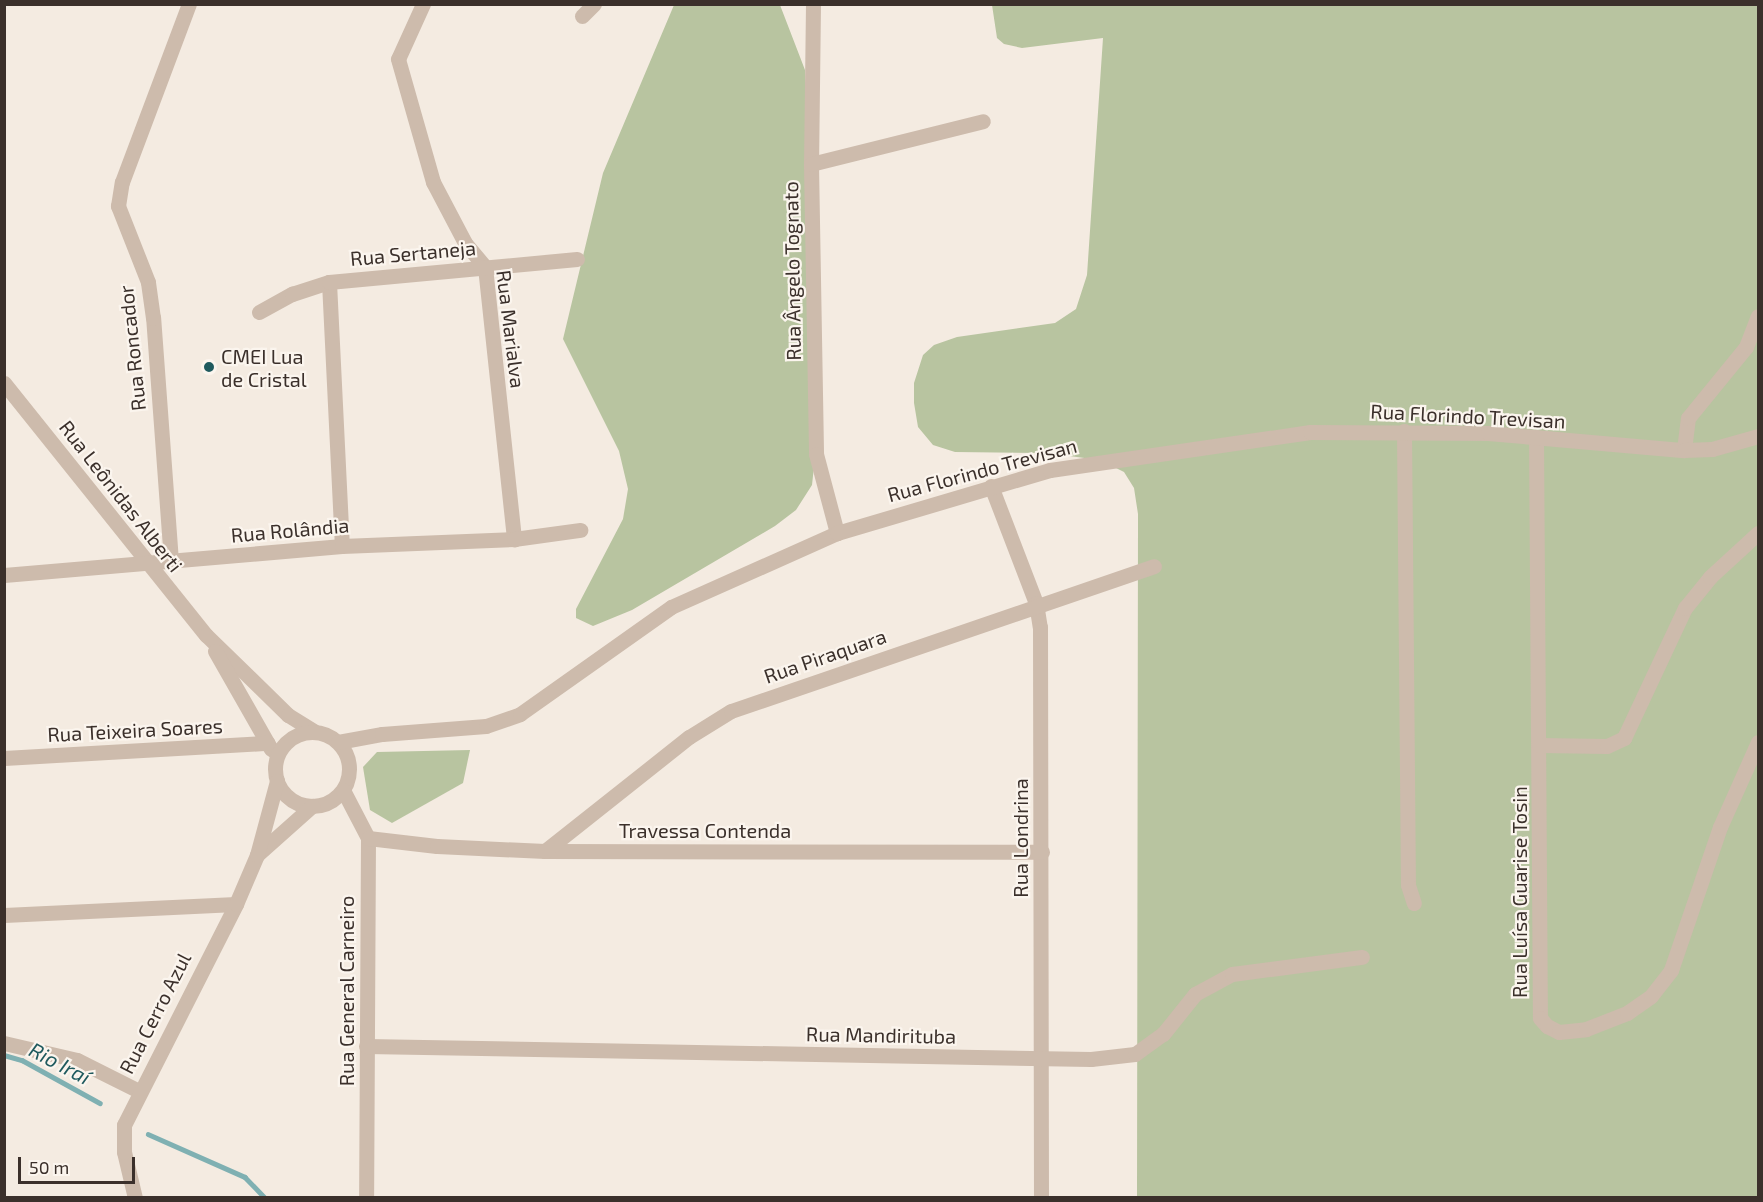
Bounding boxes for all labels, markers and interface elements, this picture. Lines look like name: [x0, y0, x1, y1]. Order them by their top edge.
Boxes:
street label: Rua Ângelo Tognato: [778, 181, 806, 361]
street label: Rua Sertaneja: [349, 236, 477, 270]
street label: Rua Marialva: [492, 269, 530, 389]
street label: Rua Roncador: [113, 284, 151, 412]
place label: CMEI Lua de Cristal: [221, 344, 307, 391]
marker: CMEI Lua de Cristal: [202, 360, 216, 374]
street label: Rua Florindo Trevisan: [1370, 399, 1566, 433]
street label: Rua Leônidas Alberti: [54, 415, 188, 577]
street label: Rua Florindo Trevisan: [884, 433, 1080, 507]
street label: Rua Rolândia: [230, 513, 350, 547]
street label: Rua Piraquara: [761, 624, 889, 688]
street label: Rua Teixeira Soares: [46, 713, 224, 747]
street label: Rua Londrina: [1008, 778, 1032, 898]
street label: Rua Luísa Guarise Tosin: [1507, 786, 1531, 998]
street label: Travessa Contenda: [619, 818, 791, 842]
street label: Rua General Carneiro: [334, 895, 358, 1087]
street label: Rua Cerro Azul: [114, 948, 196, 1078]
street label: Rua Mandirituba: [806, 1022, 956, 1048]
water label: Rio Iraí: [25, 1036, 95, 1090]
scale bar: [21, 1145, 138, 1183]
text: 50 m: [29, 1156, 69, 1178]

